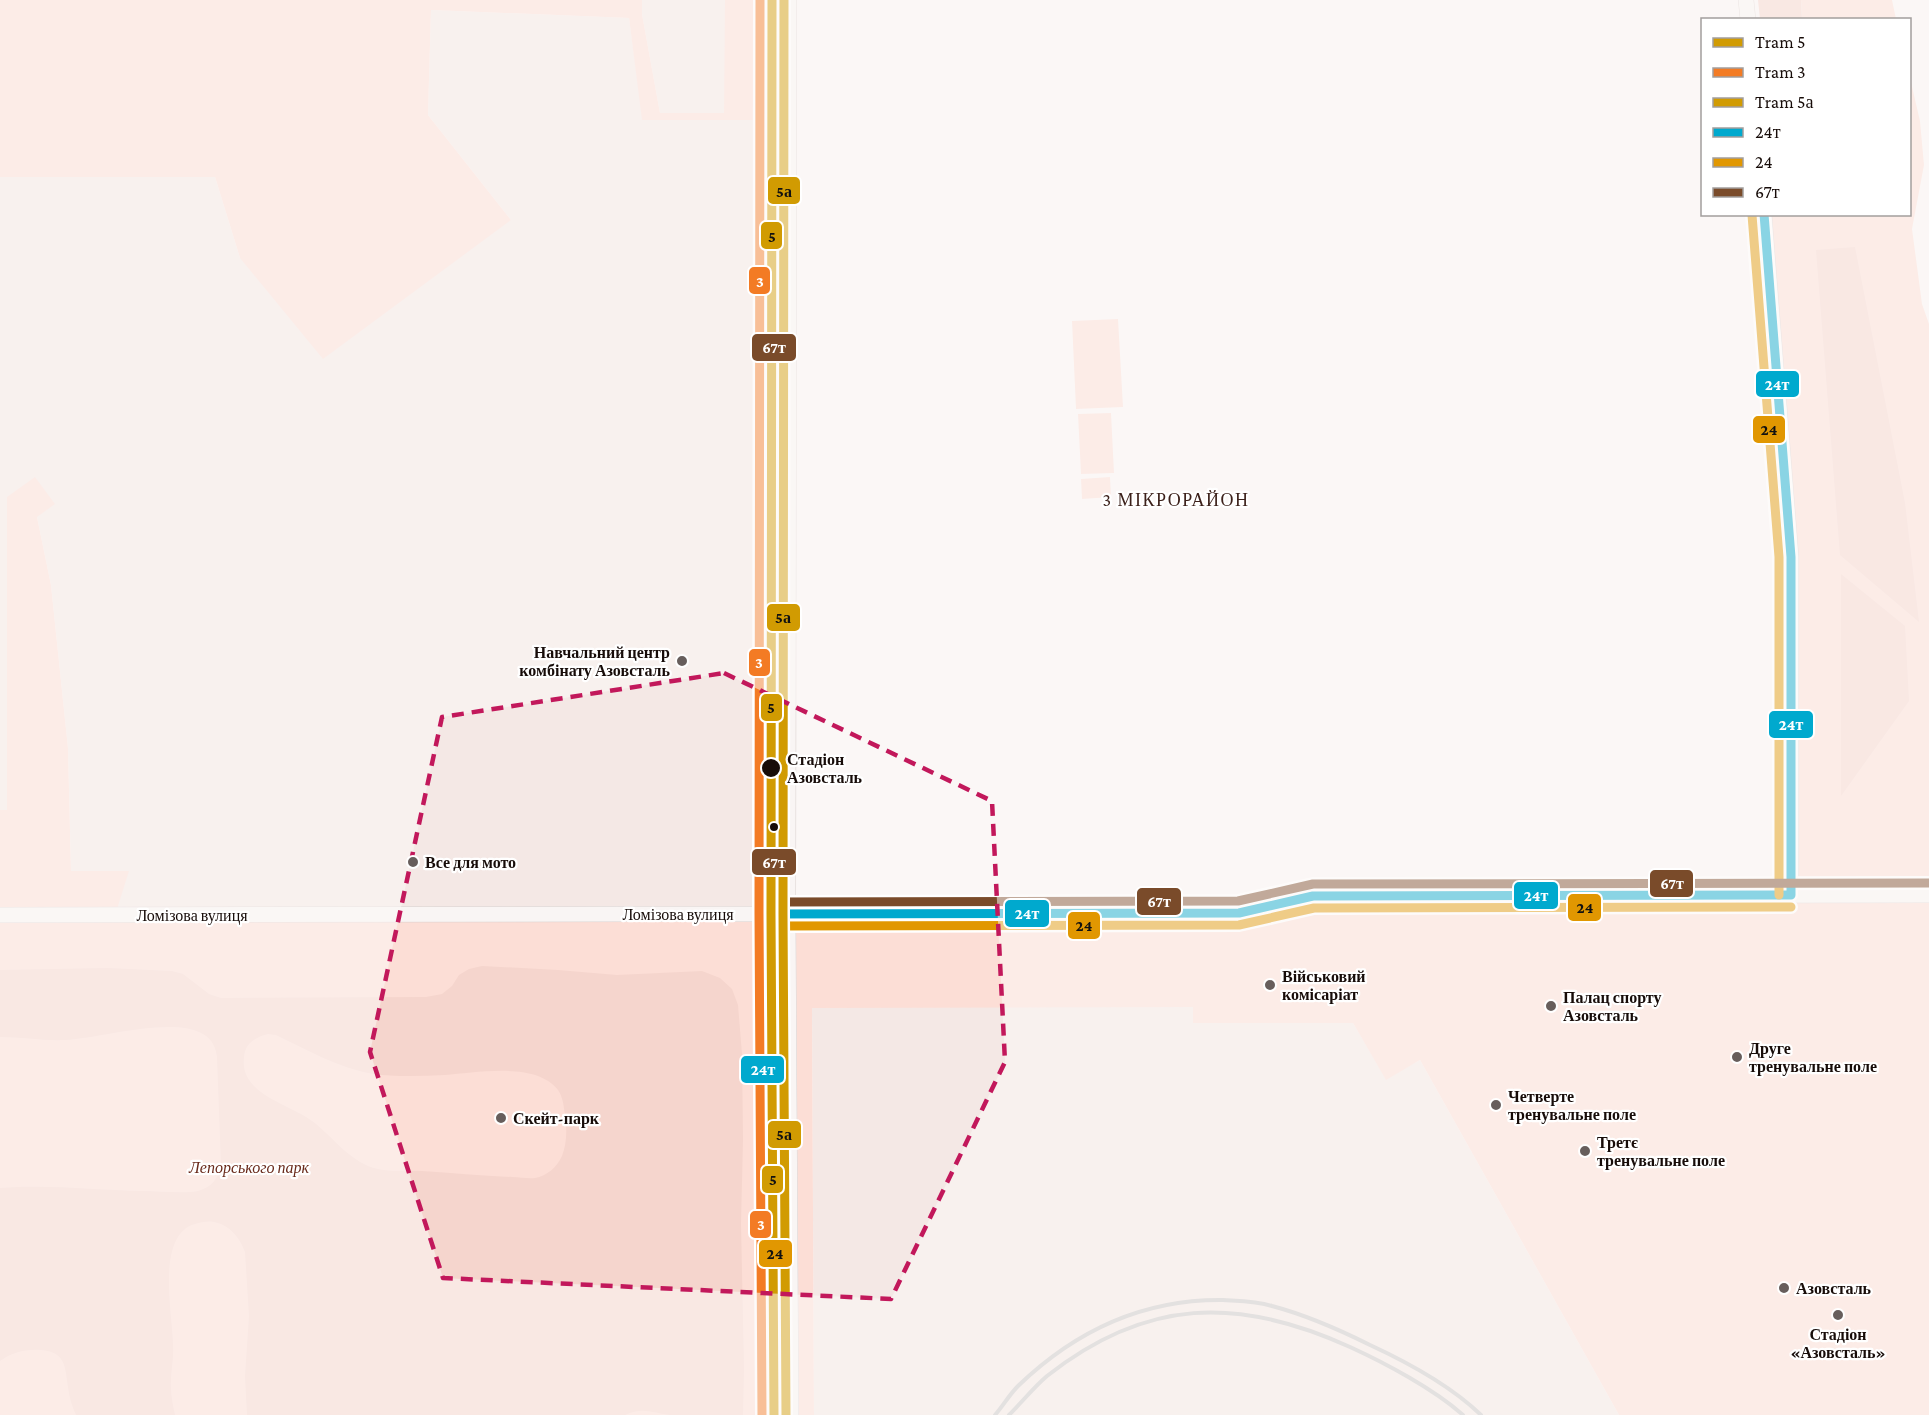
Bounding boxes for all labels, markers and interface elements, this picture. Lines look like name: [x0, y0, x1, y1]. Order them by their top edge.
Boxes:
legend: [1701, 18, 1911, 216]
text: Tram 5: [1755, 32, 1806, 52]
text: Tram 3: [1755, 62, 1806, 82]
text: Tram 5а: [1755, 92, 1814, 112]
text: 24т: [1755, 122, 1781, 142]
text: 24: [1755, 152, 1773, 172]
line badge: 5а: [767, 176, 801, 205]
text: 67т: [1755, 182, 1780, 202]
text: 5а: [776, 183, 792, 200]
line badge: 5: [760, 221, 783, 250]
text: 5: [768, 228, 776, 245]
line badge: 3: [748, 266, 771, 295]
text: 3: [756, 273, 764, 290]
line badge: 67т: [751, 333, 797, 362]
text: 67т: [762, 339, 786, 356]
line badge: 24т: [1755, 370, 1800, 398]
text: 24т: [1765, 376, 1789, 393]
line badge: 24: [1752, 415, 1786, 444]
text: 24: [1761, 421, 1778, 438]
district label: 3 МІКРОРАЙОН: [1103, 490, 1249, 510]
line badge: 5а: [766, 603, 801, 632]
text: 5а: [775, 609, 791, 626]
place label: Навчальний центр комбінату Азовсталь: [519, 644, 671, 680]
line badge: 3: [748, 648, 771, 677]
marker: Навчальний центр комбінату Азовсталь: [675, 654, 689, 668]
text: 3: [755, 654, 763, 671]
line badge: 5: [760, 693, 783, 722]
text: 5: [767, 699, 775, 716]
line badge: 24т: [1768, 710, 1814, 739]
text: 24т: [1779, 716, 1803, 733]
place label: Стадіон Азовсталь: [787, 751, 863, 786]
marker: Стадіон Азовсталь: [760, 757, 782, 779]
unlabelled marker: [768, 821, 780, 833]
line badge: 67т: [751, 848, 797, 876]
place label: Все для мото: [425, 854, 516, 871]
text: 67т: [762, 854, 786, 871]
marker: Все для мото: [406, 855, 420, 869]
line badge: 67т: [1649, 869, 1694, 898]
text: 67т: [1660, 875, 1684, 892]
line badge: 24т: [1513, 881, 1559, 910]
line badge: 67т: [1136, 887, 1182, 916]
text: 24т: [1524, 887, 1548, 904]
text: 67т: [1147, 893, 1171, 910]
line badge: 24: [1567, 893, 1602, 922]
line badge: 24т: [1004, 899, 1050, 928]
text: 24: [1577, 899, 1594, 916]
text: 24т: [1015, 905, 1039, 922]
street label: Ломізова вулиця: [622, 906, 734, 924]
street label: Ломізова вулиця: [136, 907, 248, 925]
line badge: 24: [1067, 911, 1101, 940]
text: 24: [1076, 917, 1093, 934]
place label: Військовий комісаріат: [1282, 968, 1366, 1004]
marker: Військовий комісаріат: [1263, 978, 1277, 992]
place label: Палац спорту Азовсталь: [1563, 989, 1662, 1024]
marker: Палац спорту Азовсталь: [1544, 999, 1558, 1013]
place label: Друге тренувальне поле: [1749, 1040, 1877, 1076]
marker: Друге тренувальне поле: [1730, 1050, 1744, 1064]
line badge: 24т: [740, 1055, 785, 1084]
text: 24т: [751, 1061, 775, 1078]
place label: Четверте тренувальне поле: [1508, 1088, 1636, 1124]
marker: Четверте тренувальне поле: [1489, 1098, 1503, 1112]
place label: Скейт-парк: [513, 1110, 600, 1128]
marker: Скейт-парк: [494, 1111, 508, 1125]
line badge: 5а: [767, 1120, 802, 1149]
text: 5а: [776, 1126, 792, 1143]
place label: Третє тренувальне поле: [1597, 1134, 1725, 1170]
marker: Третє тренувальне поле: [1578, 1144, 1592, 1158]
park label: Лепорського парк: [188, 1159, 309, 1177]
line badge: 5: [761, 1165, 784, 1194]
text: 5: [769, 1171, 777, 1188]
line badge: 3: [749, 1210, 772, 1239]
text: 3: [757, 1216, 765, 1233]
line badge: 24: [758, 1239, 793, 1268]
text: 24: [767, 1245, 784, 1262]
place label: Азовсталь: [1796, 1280, 1872, 1297]
marker: Азовсталь: [1777, 1281, 1791, 1295]
marker: Стадіон «Азовсталь»: [1831, 1308, 1845, 1322]
place label: Стадіон «Азовсталь»: [1790, 1326, 1886, 1361]

